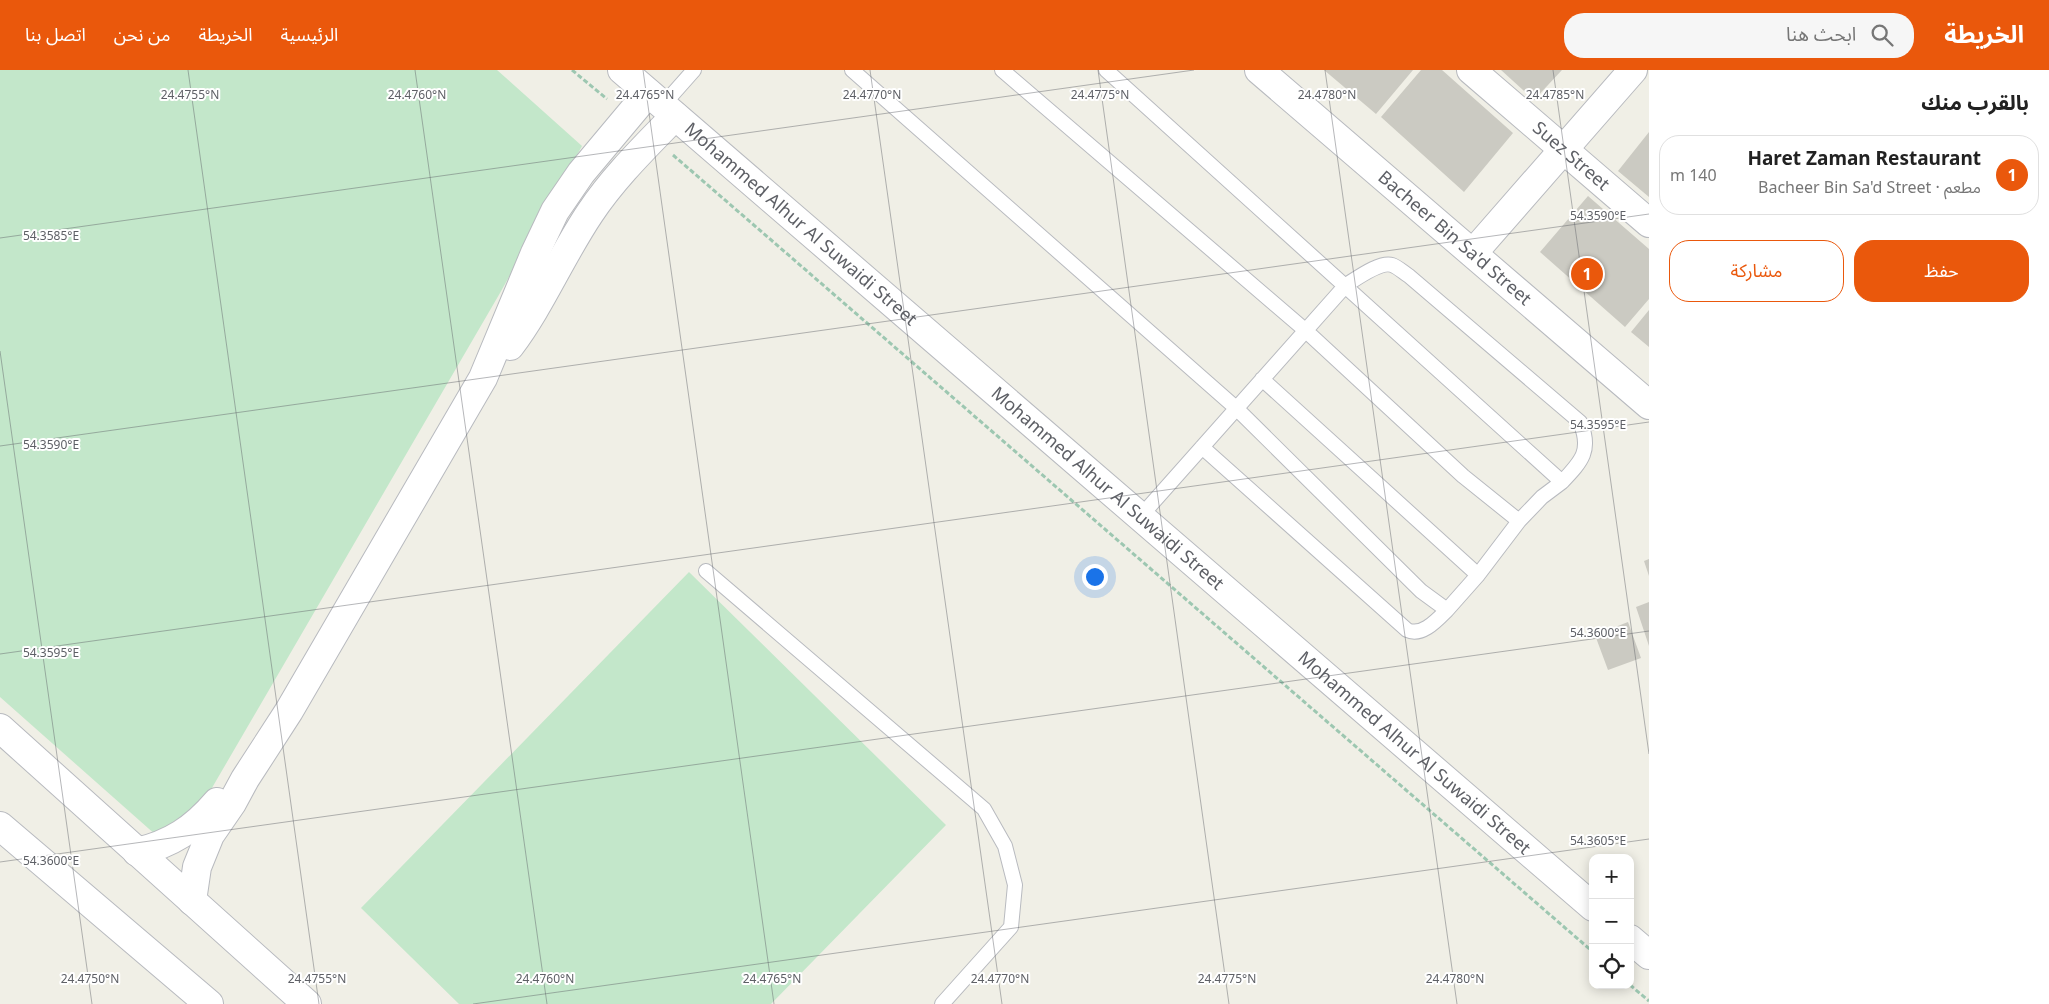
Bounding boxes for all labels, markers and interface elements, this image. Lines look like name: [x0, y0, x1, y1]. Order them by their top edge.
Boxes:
search box: [1564, 13, 1914, 58]
text: الخريطة: [1944, 17, 2024, 50]
text: ابحث هنا: [1786, 21, 1856, 47]
icon: search: [1868, 21, 1896, 49]
text: اتصل بنا: [25, 22, 86, 46]
text: من نحن: [114, 22, 171, 46]
text: الخريطة: [199, 22, 252, 46]
text: الرئيسية: [280, 22, 338, 46]
text: 24.4755°N: [161, 86, 219, 103]
text: 24.4760°N: [388, 86, 446, 103]
text: 24.4765°N: [616, 86, 674, 103]
text: 24.4770°N: [843, 86, 901, 103]
text: 24.4775°N: [1071, 86, 1129, 103]
text: 24.4780°N: [1298, 86, 1356, 103]
text: 24.4785°N: [1526, 86, 1584, 103]
text: بالقرب منك: [1921, 88, 2029, 116]
street label: Suez Street: [1528, 115, 1616, 195]
street label: Mohammed Alhur Al Suwaidi Street: [680, 116, 923, 331]
text: Haret Zaman Restaurant: [1747, 145, 1981, 171]
text: 140 m: [1670, 164, 1717, 186]
text: 1: [2007, 164, 2017, 186]
street label: Bacheer Bin Sa'd Street: [1374, 165, 1538, 310]
text: مطعم · Bacheer Bin Sa'd Street: [1758, 176, 1981, 198]
text: 54.3590°E: [1570, 207, 1626, 224]
text: 54.3585°E: [23, 227, 79, 244]
button: مشاركة: [1669, 240, 1844, 302]
button: حفظ: [1854, 240, 2029, 302]
pin: 1: [1571, 255, 1603, 293]
street label: Mohammed Alhur Al Suwaidi Street: [987, 381, 1230, 595]
text: 54.3595°E: [1570, 416, 1626, 433]
text: 54.3590°E: [23, 436, 79, 453]
your location: [1082, 564, 1108, 590]
text: 54.3600°E: [1570, 624, 1626, 641]
text: 54.3595°E: [23, 644, 79, 661]
street label: Mohammed Alhur Al Suwaidi Street: [1293, 645, 1537, 860]
text: 54.3605°E: [1570, 832, 1626, 849]
text: 54.3600°E: [23, 852, 79, 869]
map controls: [1589, 854, 1634, 989]
button: +: [1589, 854, 1634, 899]
button: −: [1589, 899, 1634, 944]
button: locate: [1589, 944, 1634, 989]
text: 24.4750°N: [61, 970, 119, 987]
text: 24.4755°N: [288, 970, 346, 987]
text: 24.4760°N: [516, 970, 574, 987]
text: 24.4765°N: [743, 970, 801, 987]
text: 24.4770°N: [971, 970, 1029, 987]
text: 24.4775°N: [1198, 970, 1256, 987]
text: 24.4780°N: [1426, 970, 1484, 987]

